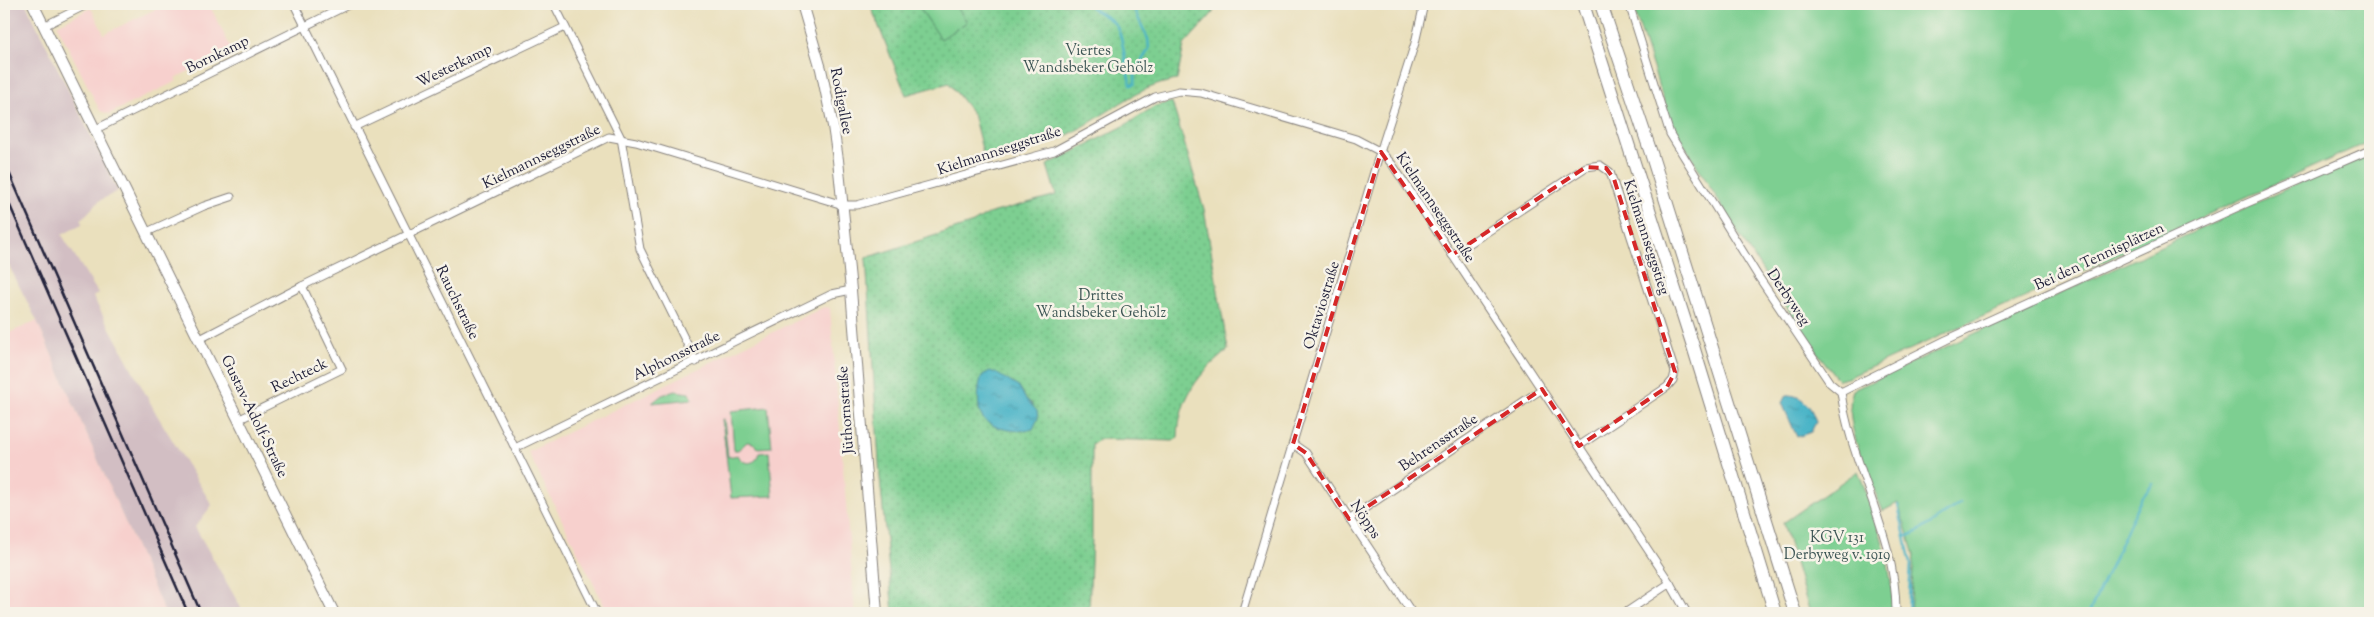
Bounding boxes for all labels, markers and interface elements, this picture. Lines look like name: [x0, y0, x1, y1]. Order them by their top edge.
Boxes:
street label: Bornkamp: [183, 31, 253, 80]
street label: Westerkamp: [413, 39, 496, 94]
park label: Viertes Wandsbeker Gehölz: [1023, 41, 1153, 79]
street label: Rodigallee: [824, 66, 857, 136]
street label: Kielmannseggstraße: [479, 120, 604, 195]
street label: Kielmannseggstraße: [935, 121, 1064, 181]
street label: Kielmannseggstraße: [1390, 148, 1480, 267]
street label: Kielmannseggstieg: [1617, 177, 1674, 298]
street label: Bei den Tennisplätzen: [2031, 218, 2168, 297]
street label: Oktaviostraße: [1299, 259, 1346, 352]
street label: Rauchstraße: [430, 262, 484, 343]
street label: Derbyweg: [1761, 265, 1815, 331]
park label: Drittes Wandsbeker Gehölz: [1036, 286, 1166, 324]
street label: Alphonsstraße: [630, 326, 724, 387]
street label: Gustav-Adolf-Straße: [215, 352, 292, 481]
street label: Rechteck: [268, 354, 331, 399]
street label: Jüthornstraße: [833, 365, 860, 455]
street label: Behrensstraße: [1395, 409, 1482, 477]
street label: Nöpps: [1344, 496, 1385, 543]
park label: KGV 131 Derbyweg v. 1919: [1784, 528, 1890, 566]

